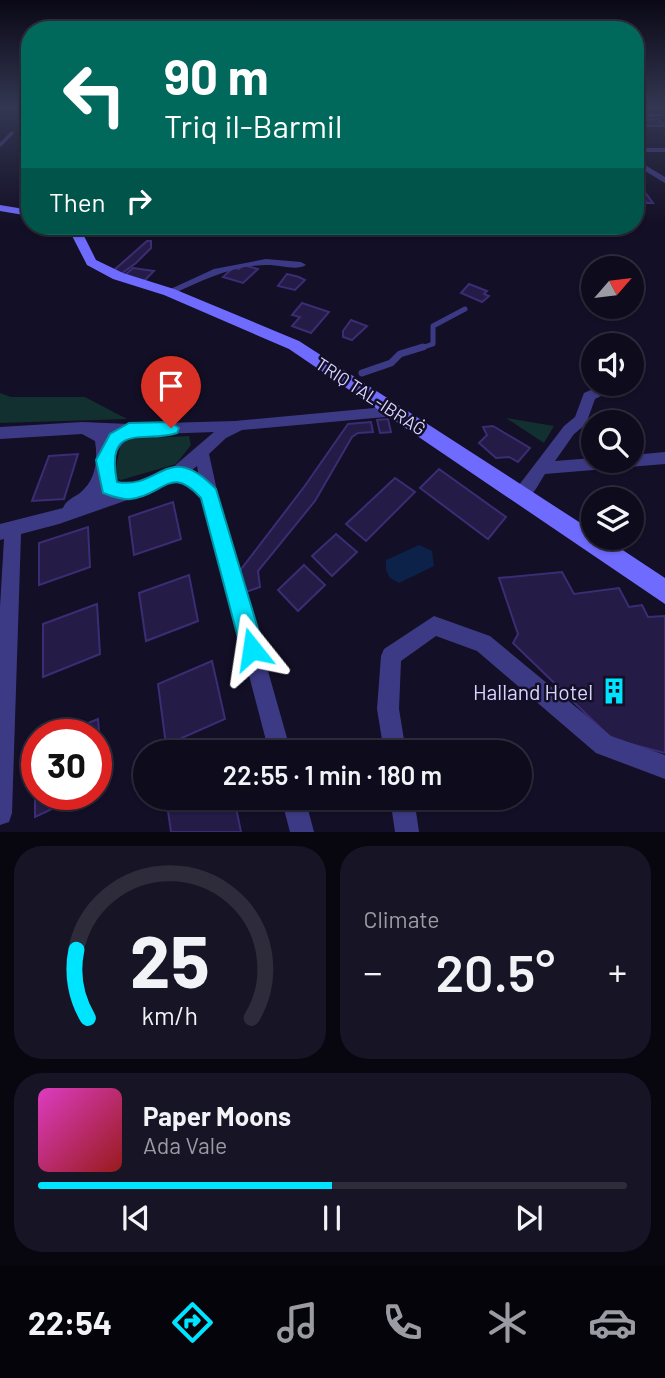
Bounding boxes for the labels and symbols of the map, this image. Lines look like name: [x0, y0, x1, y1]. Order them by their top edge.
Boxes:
north arrow: [581, 256, 644, 318]
street label: TRIQ TAL-IBRAĠ: [312, 352, 430, 440]
pin: [141, 356, 201, 428]
position arrow: [215, 612, 289, 686]
building icon: Halland Hotel: [599, 676, 629, 706]
place label: Halland Hotel: [473, 679, 593, 704]
speed limit sign: 30: [21, 719, 112, 810]

